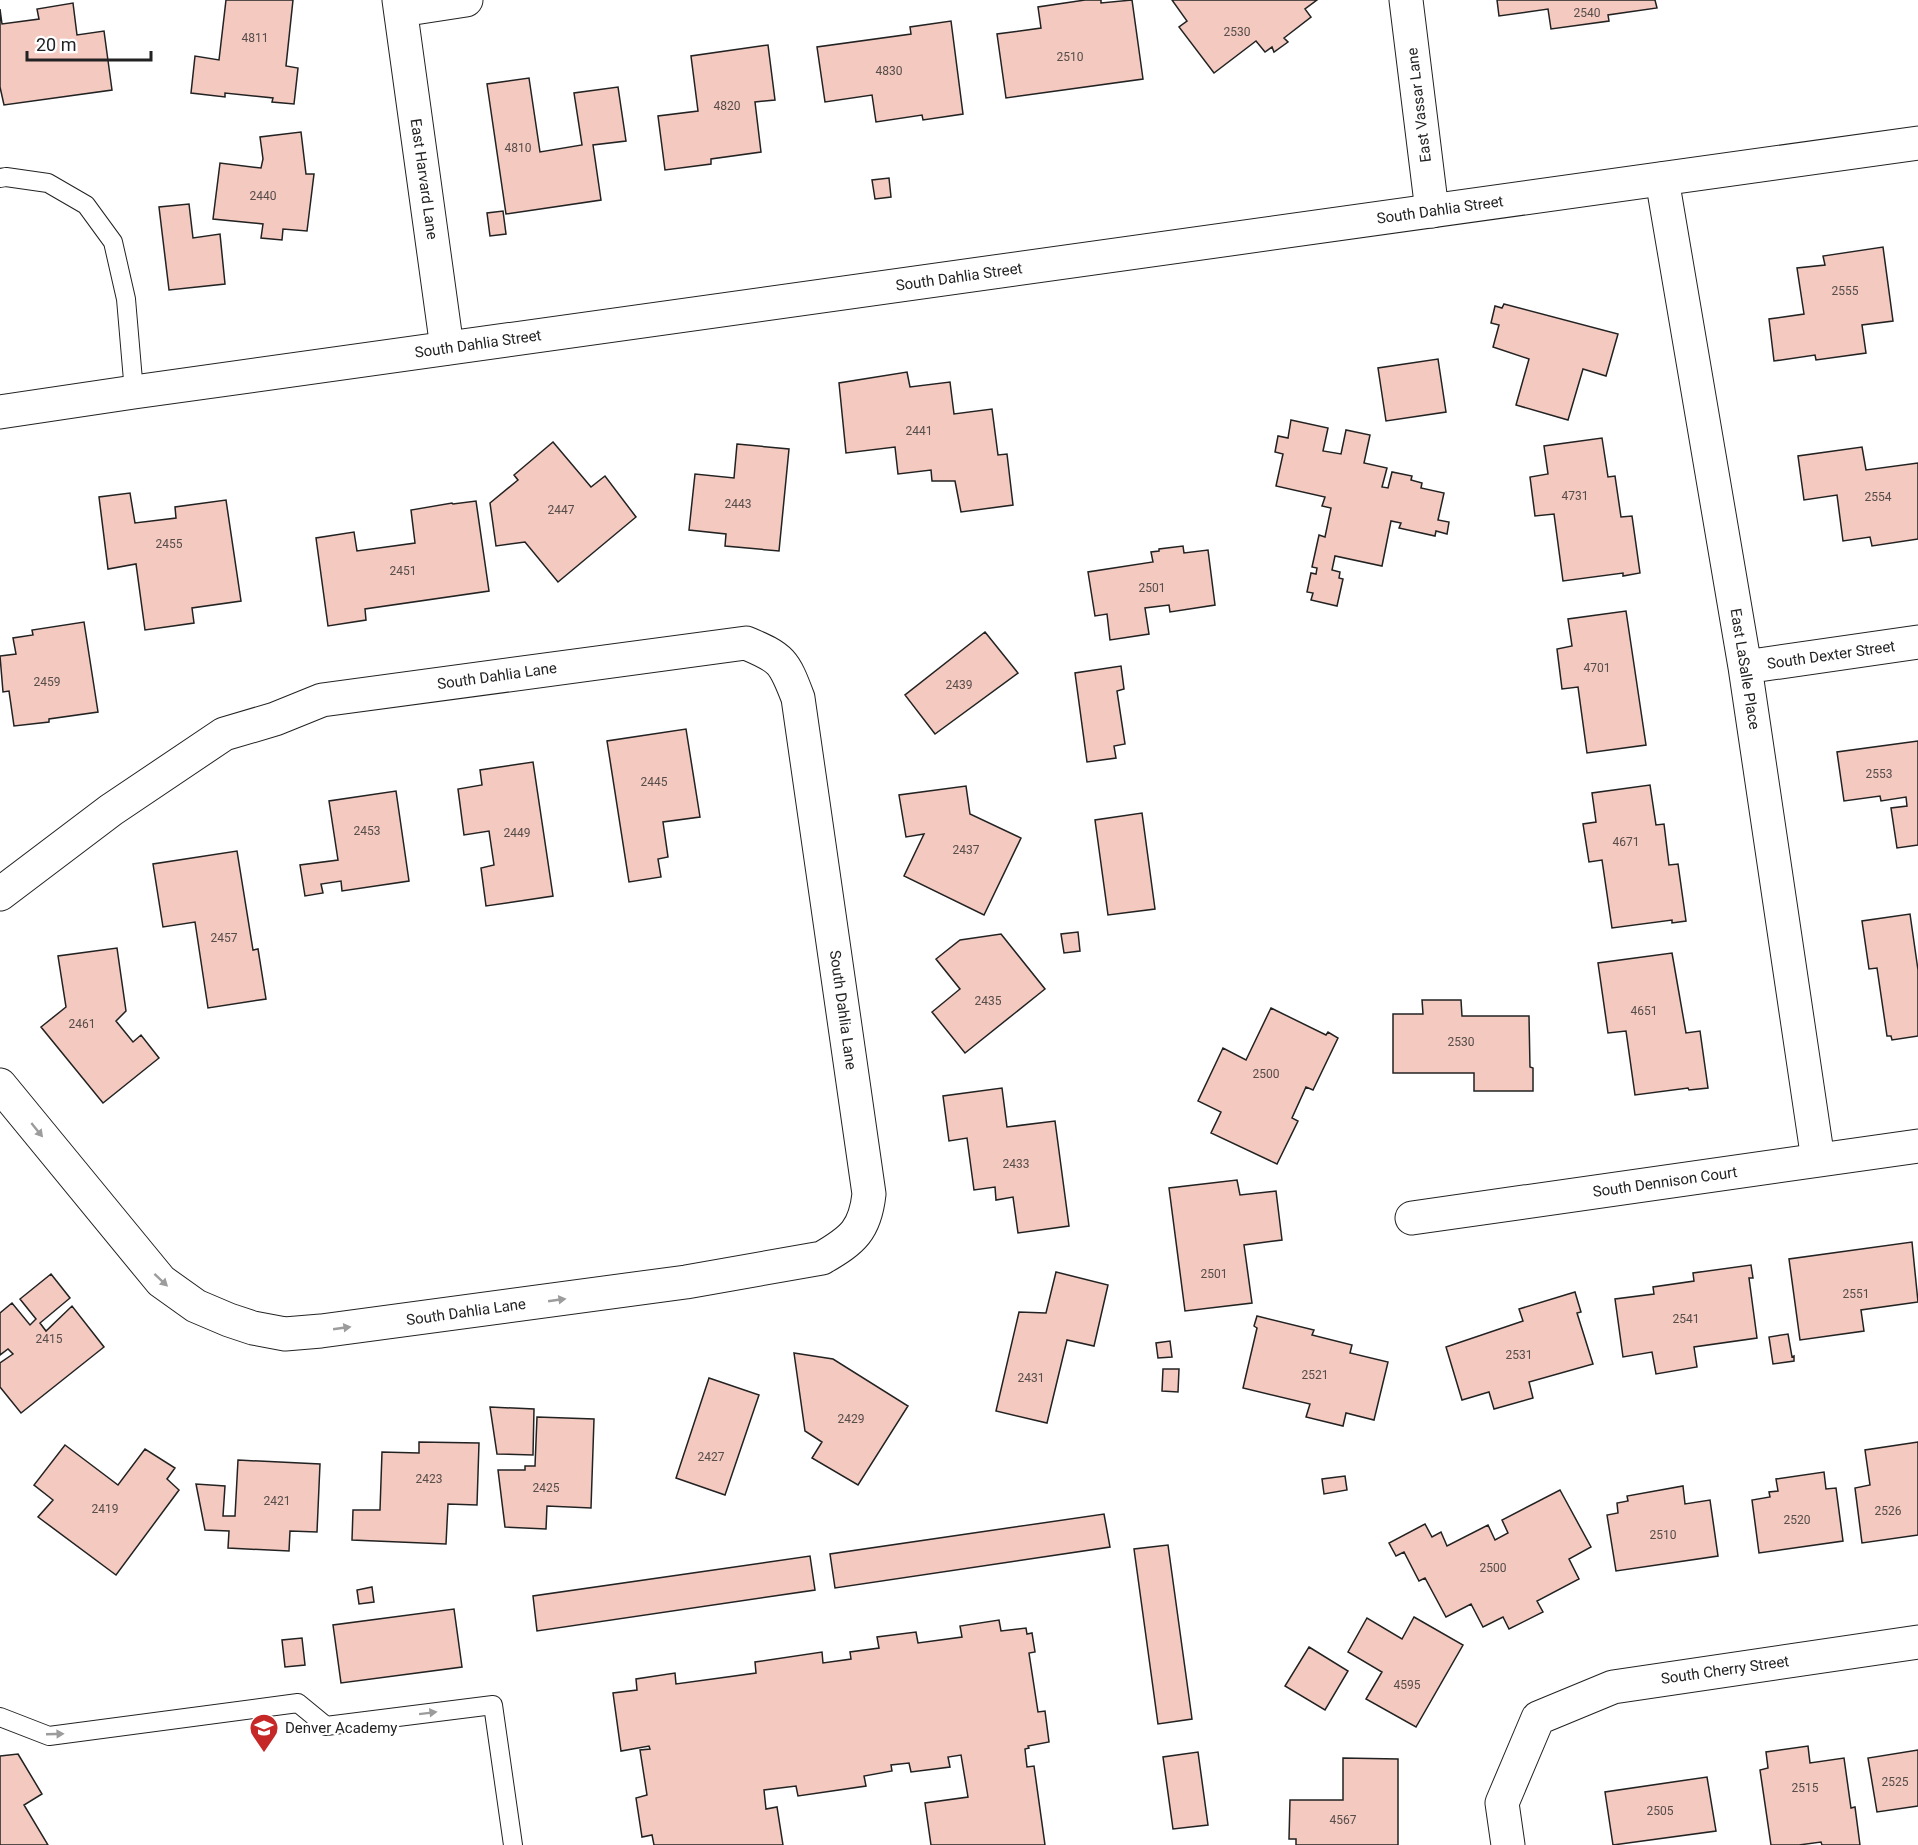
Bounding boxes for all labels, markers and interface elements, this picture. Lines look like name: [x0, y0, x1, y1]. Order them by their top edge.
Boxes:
house number: 2540: [1574, 6, 1601, 20]
scale bar: [27, 24, 152, 62]
house number: 2530: [1224, 25, 1251, 39]
house number: 4811: [242, 31, 268, 45]
text: 20 m: [36, 34, 76, 55]
street label: East Vassar Lane: [1403, 47, 1435, 163]
house number: 2510: [1057, 50, 1084, 64]
house number: 4830: [876, 64, 903, 78]
house number: 4820: [714, 99, 741, 113]
street label: East Harvard Lane: [407, 117, 441, 241]
house number: 4810: [505, 141, 532, 155]
house number: 2440: [250, 189, 277, 203]
street label: South Dahlia Street: [1376, 192, 1505, 228]
street label: South Dahlia Street: [895, 259, 1024, 295]
house number: 2555: [1832, 284, 1859, 298]
street label: South Dahlia Street: [414, 326, 543, 362]
house number: 2441: [906, 424, 932, 438]
house number: 4731: [1562, 489, 1588, 503]
house number: 2554: [1865, 490, 1892, 504]
house number: 2443: [725, 497, 751, 511]
house number: 2447: [548, 503, 575, 517]
house number: 2455: [156, 537, 183, 551]
house number: 2451: [390, 564, 416, 578]
house number: 2501: [1139, 581, 1165, 595]
street label: East LaSalle Place: [1727, 607, 1763, 731]
street label: South Dexter Street: [1766, 637, 1896, 673]
street label: South Dahlia Lane: [436, 659, 558, 693]
house number: 4701: [1584, 661, 1610, 675]
house number: 2459: [34, 675, 60, 689]
house number: 2439: [946, 678, 972, 692]
house number: 2553: [1866, 767, 1892, 781]
house number: 2445: [641, 775, 668, 789]
house number: 2453: [354, 824, 380, 838]
house number: 2449: [504, 826, 530, 840]
house number: 4671: [1613, 835, 1639, 849]
house number: 2437: [953, 843, 980, 857]
house number: 2457: [211, 931, 238, 945]
street label: South Dahlia Lane: [826, 949, 860, 1071]
house number: 2435: [975, 994, 1002, 1008]
house number: 4651: [1631, 1004, 1657, 1018]
house number: 2461: [69, 1017, 95, 1031]
house number: 2530: [1448, 1035, 1475, 1049]
house number: 2500: [1253, 1067, 1280, 1081]
one-way arrow: [31, 1122, 44, 1138]
house number: 2433: [1003, 1157, 1029, 1171]
street label: South Dennison Court: [1592, 1163, 1739, 1201]
house number: 2501: [1201, 1267, 1227, 1281]
one-way arrow: [154, 1273, 169, 1287]
house number: 2551: [1843, 1287, 1869, 1301]
street label: South Dahlia Lane: [405, 1295, 527, 1329]
one-way arrow: [547, 1295, 566, 1304]
house number: 2541: [1673, 1312, 1699, 1326]
one-way arrow: [333, 1324, 352, 1333]
house number: 2415: [36, 1332, 63, 1346]
house number: 2531: [1506, 1348, 1532, 1362]
house number: 2521: [1302, 1368, 1328, 1382]
house number: 2431: [1018, 1371, 1044, 1385]
house number: 2429: [838, 1412, 864, 1426]
house number: 2427: [698, 1450, 725, 1464]
house number: 2423: [416, 1472, 442, 1486]
house number: 2425: [533, 1481, 560, 1495]
house number: 2421: [264, 1494, 290, 1508]
house number: 2419: [92, 1502, 118, 1516]
house number: 2526: [1875, 1504, 1902, 1518]
house number: 2520: [1784, 1513, 1811, 1527]
house number: 2510: [1650, 1528, 1677, 1542]
house number: 2500: [1480, 1561, 1507, 1575]
street label: South Cherry Street: [1660, 1652, 1790, 1688]
house number: 4595: [1394, 1678, 1421, 1692]
one-way arrow: [419, 1708, 438, 1718]
school or university icon: Denver Academy: [248, 1712, 280, 1754]
place label: Denver Academy: [285, 1719, 397, 1737]
one-way arrow: [46, 1729, 65, 1739]
house number: 2525: [1882, 1775, 1909, 1789]
house number: 2515: [1792, 1781, 1819, 1795]
house number: 2505: [1647, 1804, 1674, 1818]
house number: 4567: [1330, 1813, 1357, 1827]

